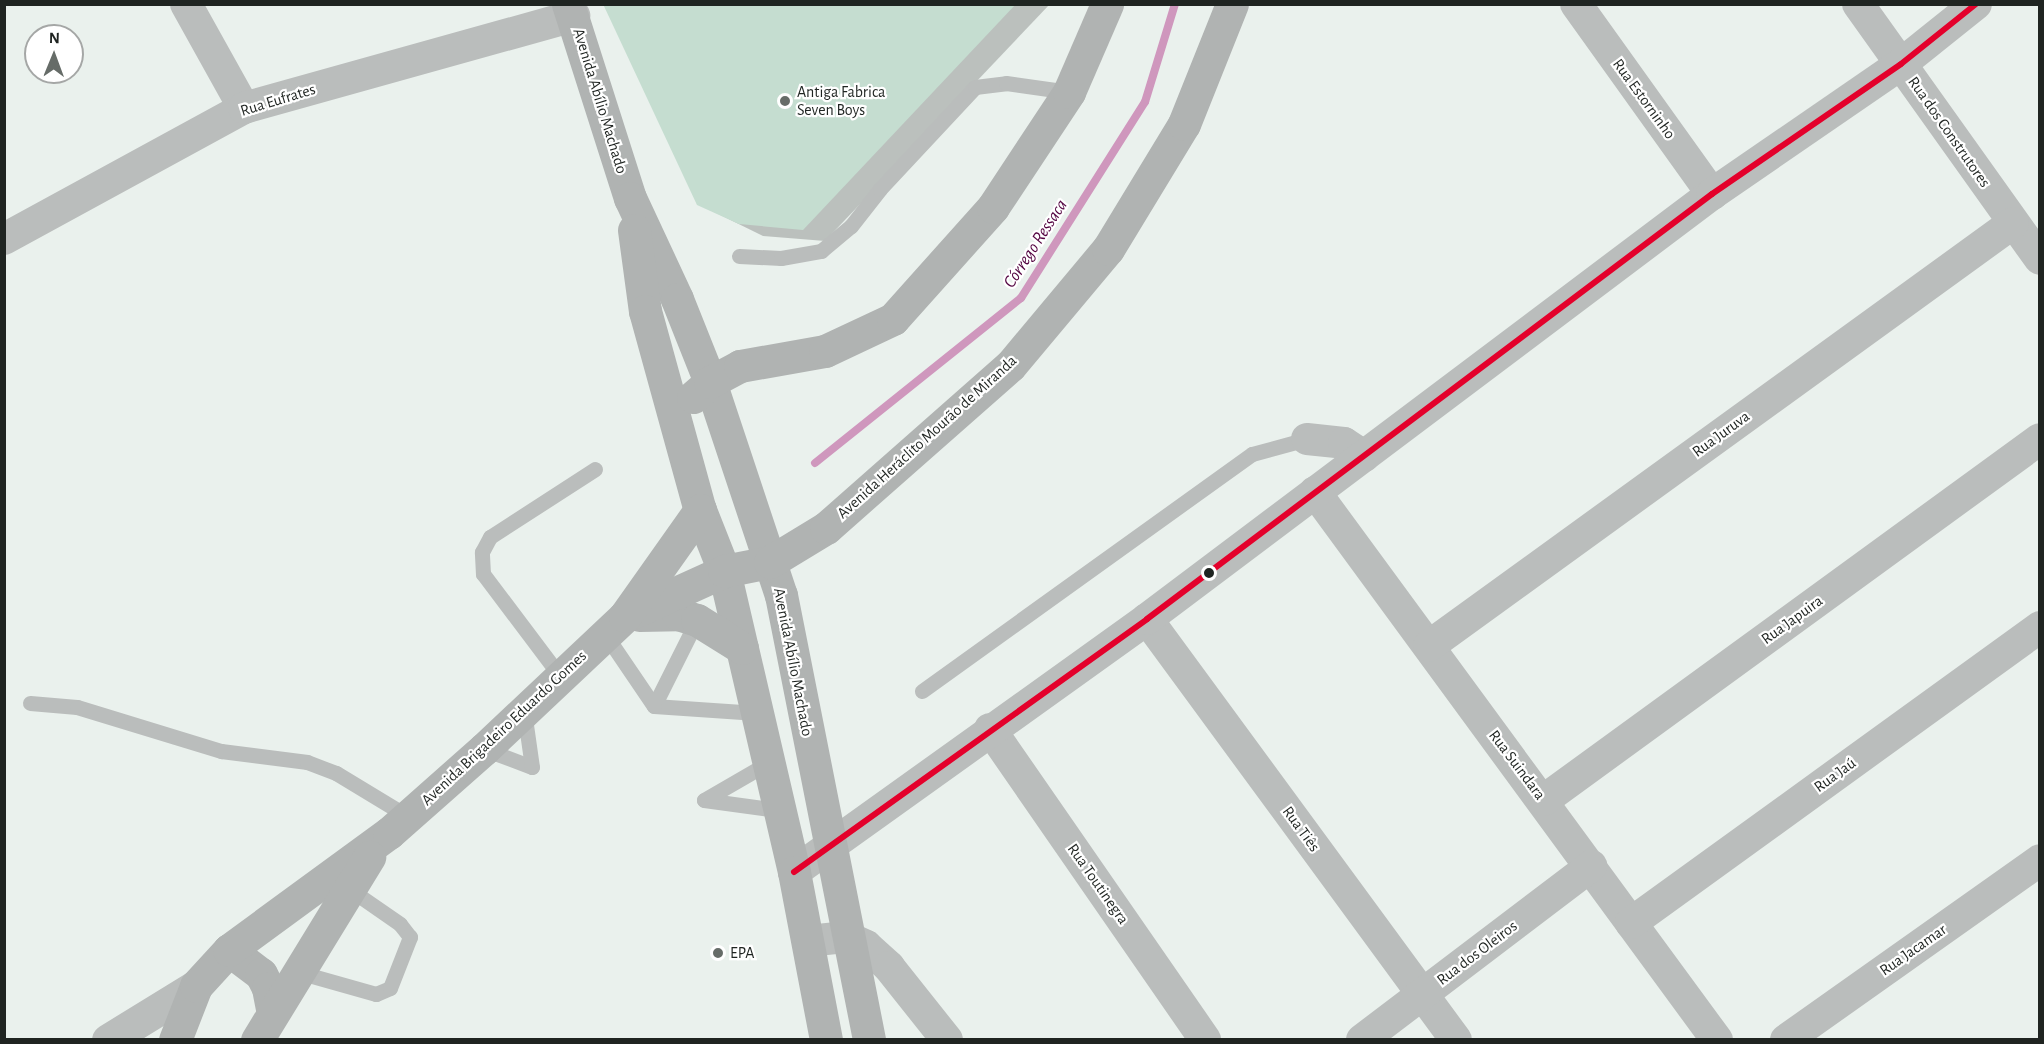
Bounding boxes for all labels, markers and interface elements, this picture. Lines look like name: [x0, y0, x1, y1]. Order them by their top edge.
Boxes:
north arrow: [24, 24, 84, 84]
street label: Avenida Abílio Machado: [569, 26, 631, 176]
text: N: [49, 30, 60, 46]
street label: Rua Estorninho: [1608, 55, 1680, 143]
street label: Rua dos Construtores: [1904, 73, 1994, 191]
street label: Rua Eufrates: [238, 79, 318, 121]
place label: Antiga Fabrica Seven Boys: [797, 82, 885, 120]
marker: Antiga Fabrica Seven Boys: [778, 94, 792, 108]
water label: Córrego Ressaca: [999, 196, 1073, 292]
street label: Avenida Heráclito Mourão de Miranda: [833, 351, 1021, 523]
street label: Rua Juruva: [1688, 407, 1754, 461]
unlabelled marker: [1203, 567, 1215, 579]
street label: Avenida Abílio Machado: [769, 586, 817, 738]
street label: Rua Japuira: [1757, 591, 1827, 649]
street label: Avenida Brigadeiro Eduardo Gomes: [417, 646, 591, 810]
street label: Rua Suindara: [1485, 726, 1549, 804]
street label: Rua Jaú: [1810, 753, 1860, 797]
street label: Rua Tiês: [1278, 802, 1324, 856]
street label: Rua Toutinegra: [1063, 840, 1133, 928]
street label: Rua dos Oleiros: [1433, 917, 1521, 989]
street label: Rua Jacamar: [1876, 920, 1950, 980]
place label: EPA: [730, 943, 754, 963]
marker: EPA: [711, 946, 725, 960]

